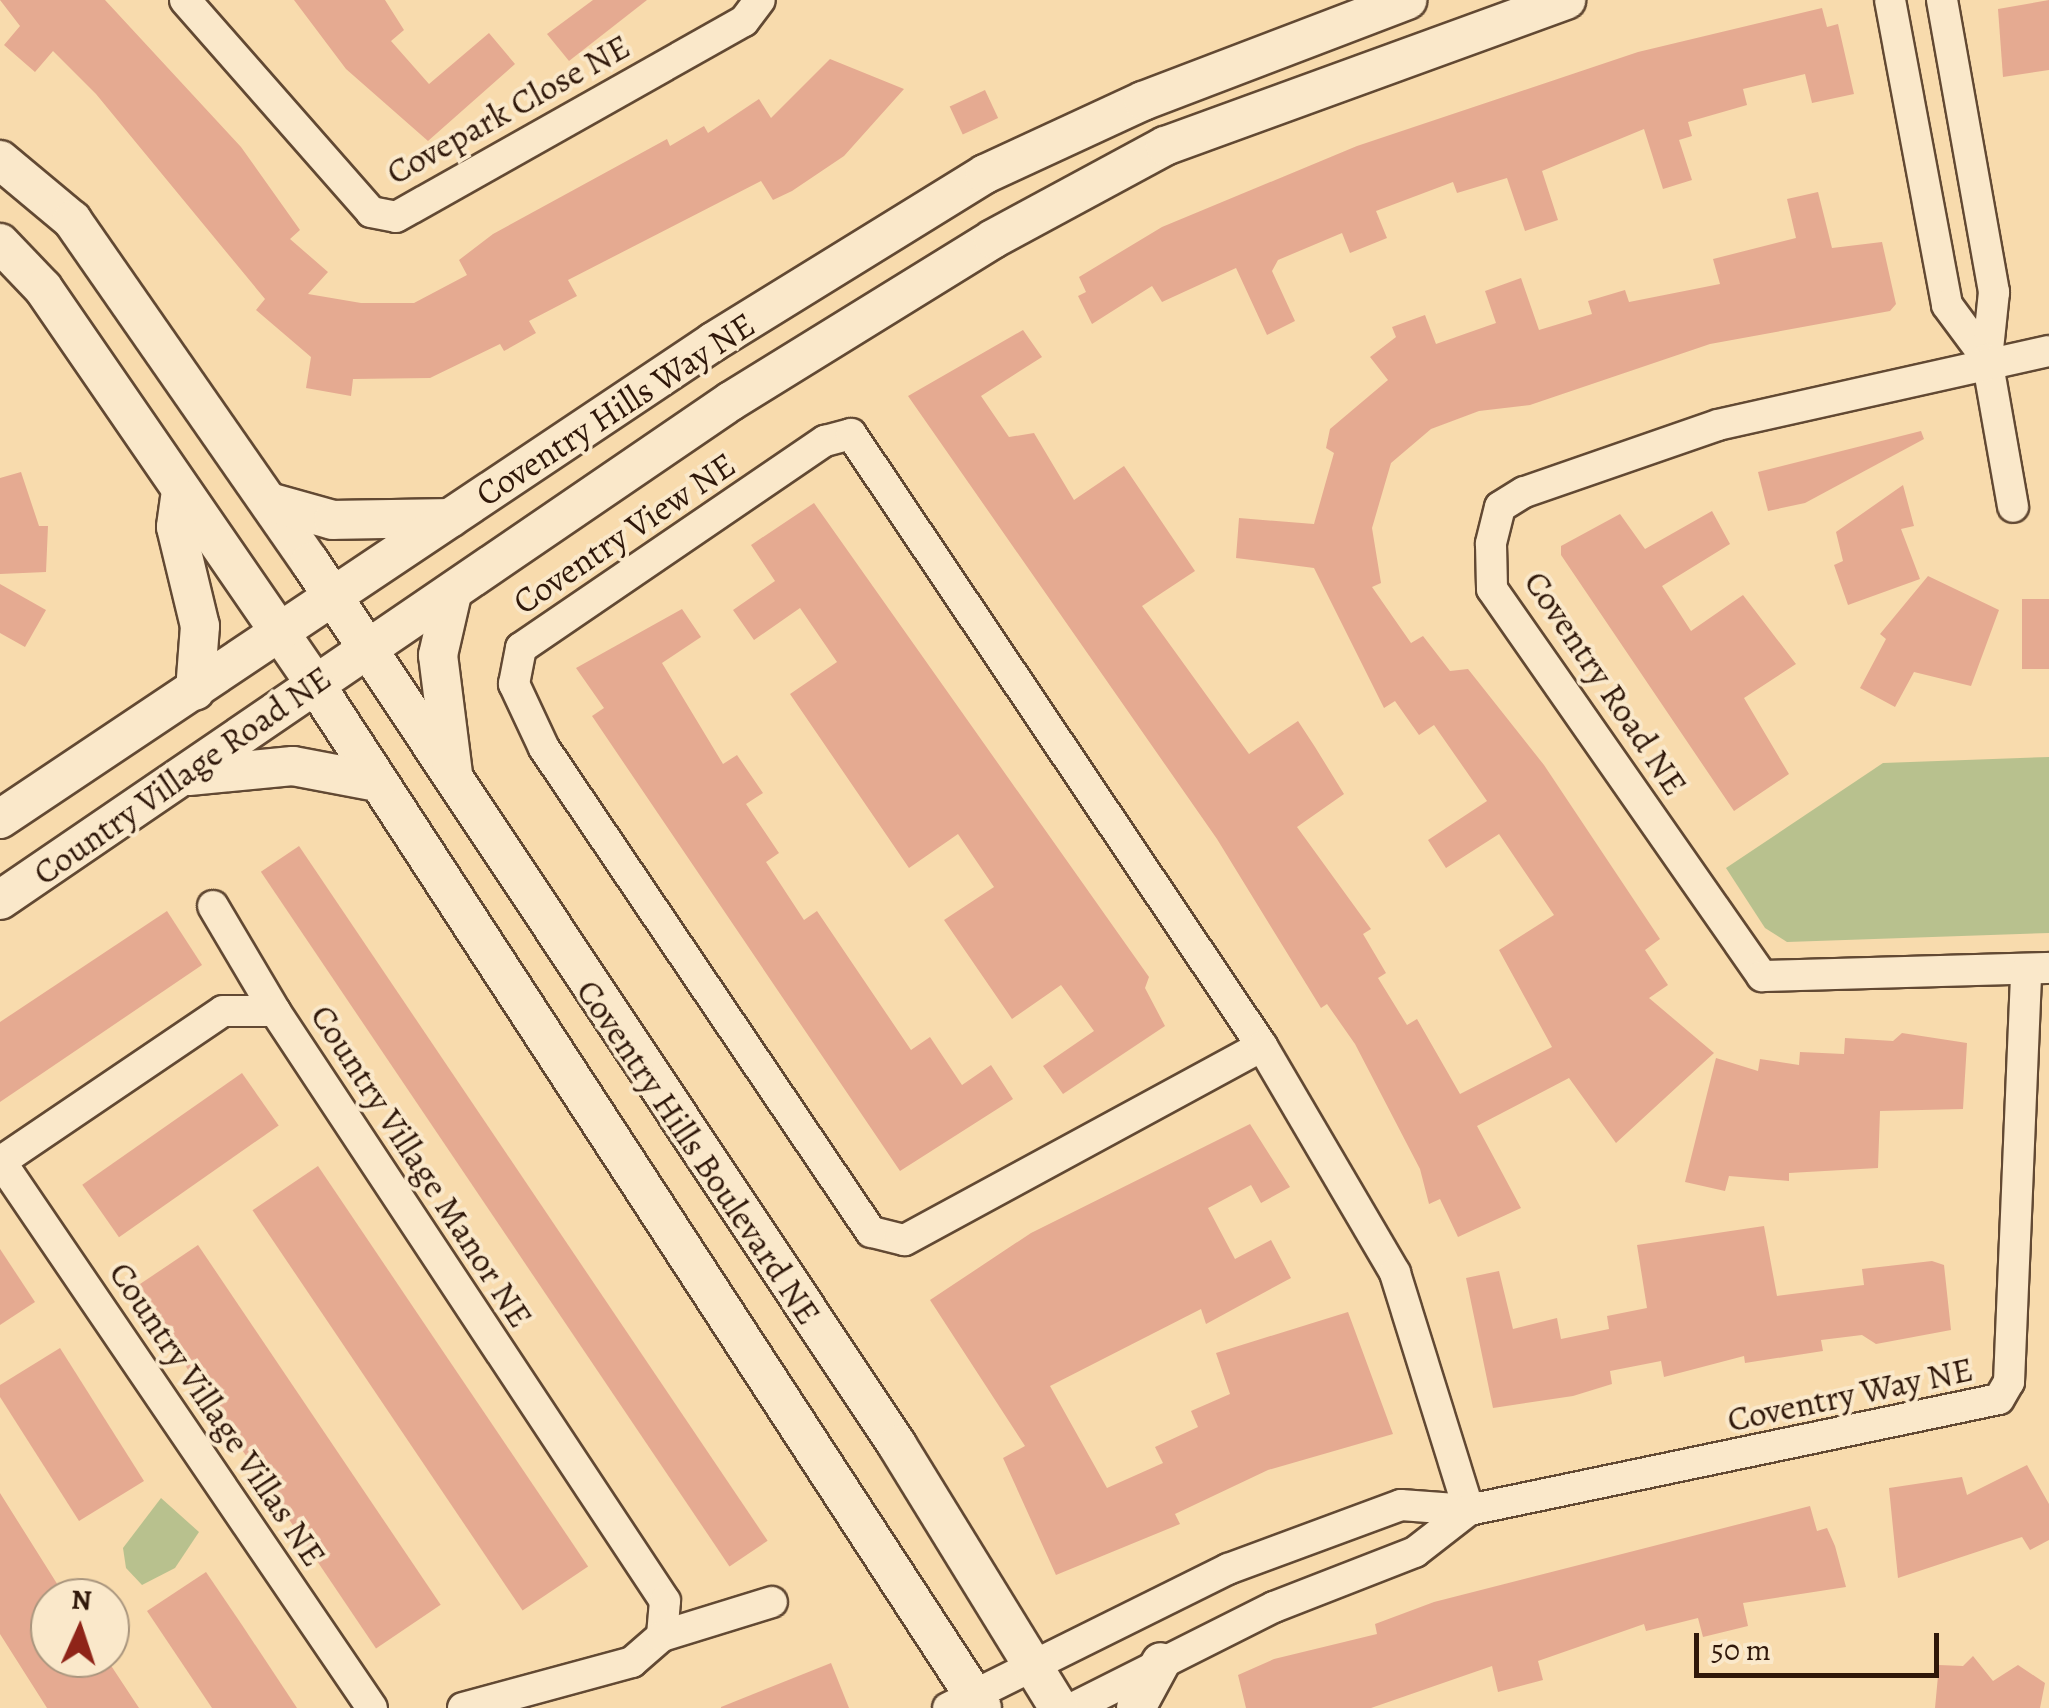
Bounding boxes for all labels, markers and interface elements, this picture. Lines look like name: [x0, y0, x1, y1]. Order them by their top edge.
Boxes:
street label: Covepark Close NE: [379, 25, 637, 193]
street label: Coventry Hills Way NE: [468, 303, 762, 515]
street label: Coventry View NE: [505, 443, 743, 623]
street label: Coventry Road NE: [1515, 563, 1697, 803]
street label: Country Village Road NE: [25, 656, 339, 894]
street label: Coventry Hills Boulevard NE: [568, 972, 830, 1332]
street label: Country Village Manor NE: [302, 997, 542, 1335]
street label: Country Village Villas NE: [100, 1254, 336, 1574]
street label: Coventry Way NE: [1723, 1347, 1977, 1441]
north arrow: [30, 1578, 130, 1678]
text: N: [70, 1581, 93, 1620]
scale bar: [1699, 1613, 1944, 1675]
text: 50 m: [1711, 1630, 1771, 1670]

